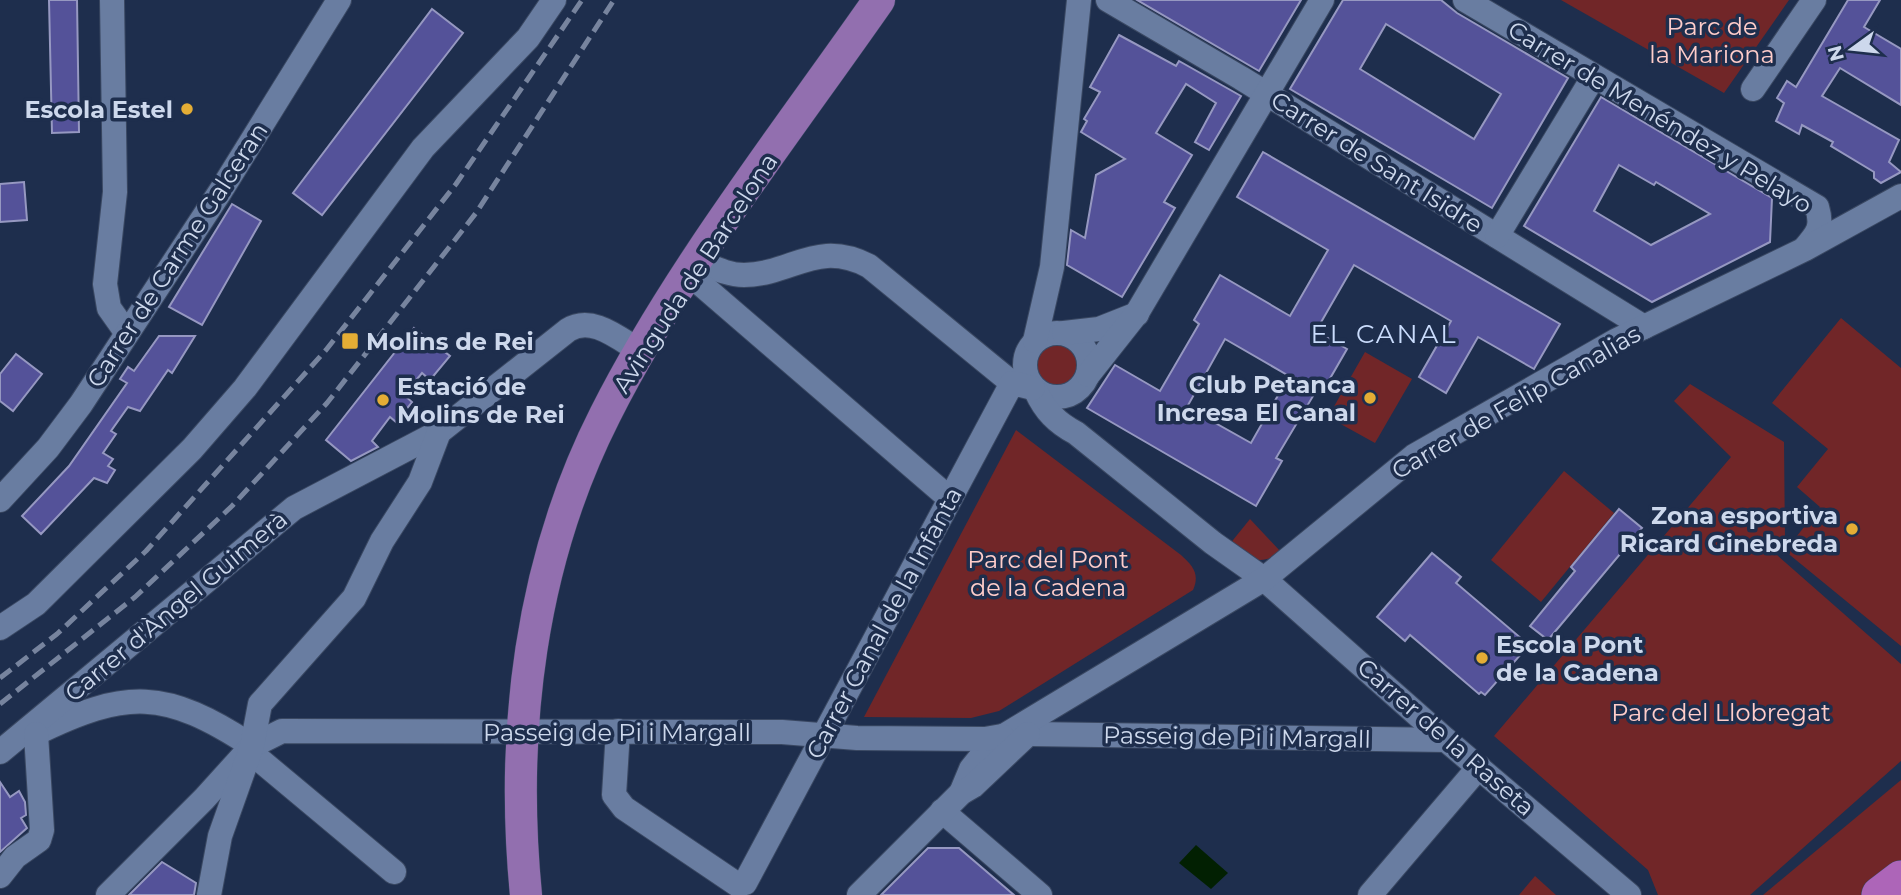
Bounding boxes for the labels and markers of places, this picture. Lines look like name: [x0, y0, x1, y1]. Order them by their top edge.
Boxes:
place label: Escola Estel: [25, 95, 173, 124]
marker: Escola Estel: [179, 101, 195, 117]
place label: Molins de Rei: [366, 327, 534, 356]
marker: Molins de Rei: [340, 331, 360, 351]
place label: Club Petanca Incresa El Canal: [1157, 370, 1356, 427]
place label: Estació de Molins de Rei: [397, 372, 565, 429]
marker: Club Petanca Incresa El Canal: [1362, 390, 1378, 406]
marker: Estació de Molins de Rei: [375, 392, 391, 408]
place label: Zona esportiva Ricard Ginebreda: [1620, 501, 1838, 558]
marker: Zona esportiva Ricard Ginebreda: [1844, 521, 1860, 537]
place label: Escola Pont de la Cadena: [1496, 630, 1659, 687]
marker: Escola Pont de la Cadena: [1474, 650, 1490, 666]

